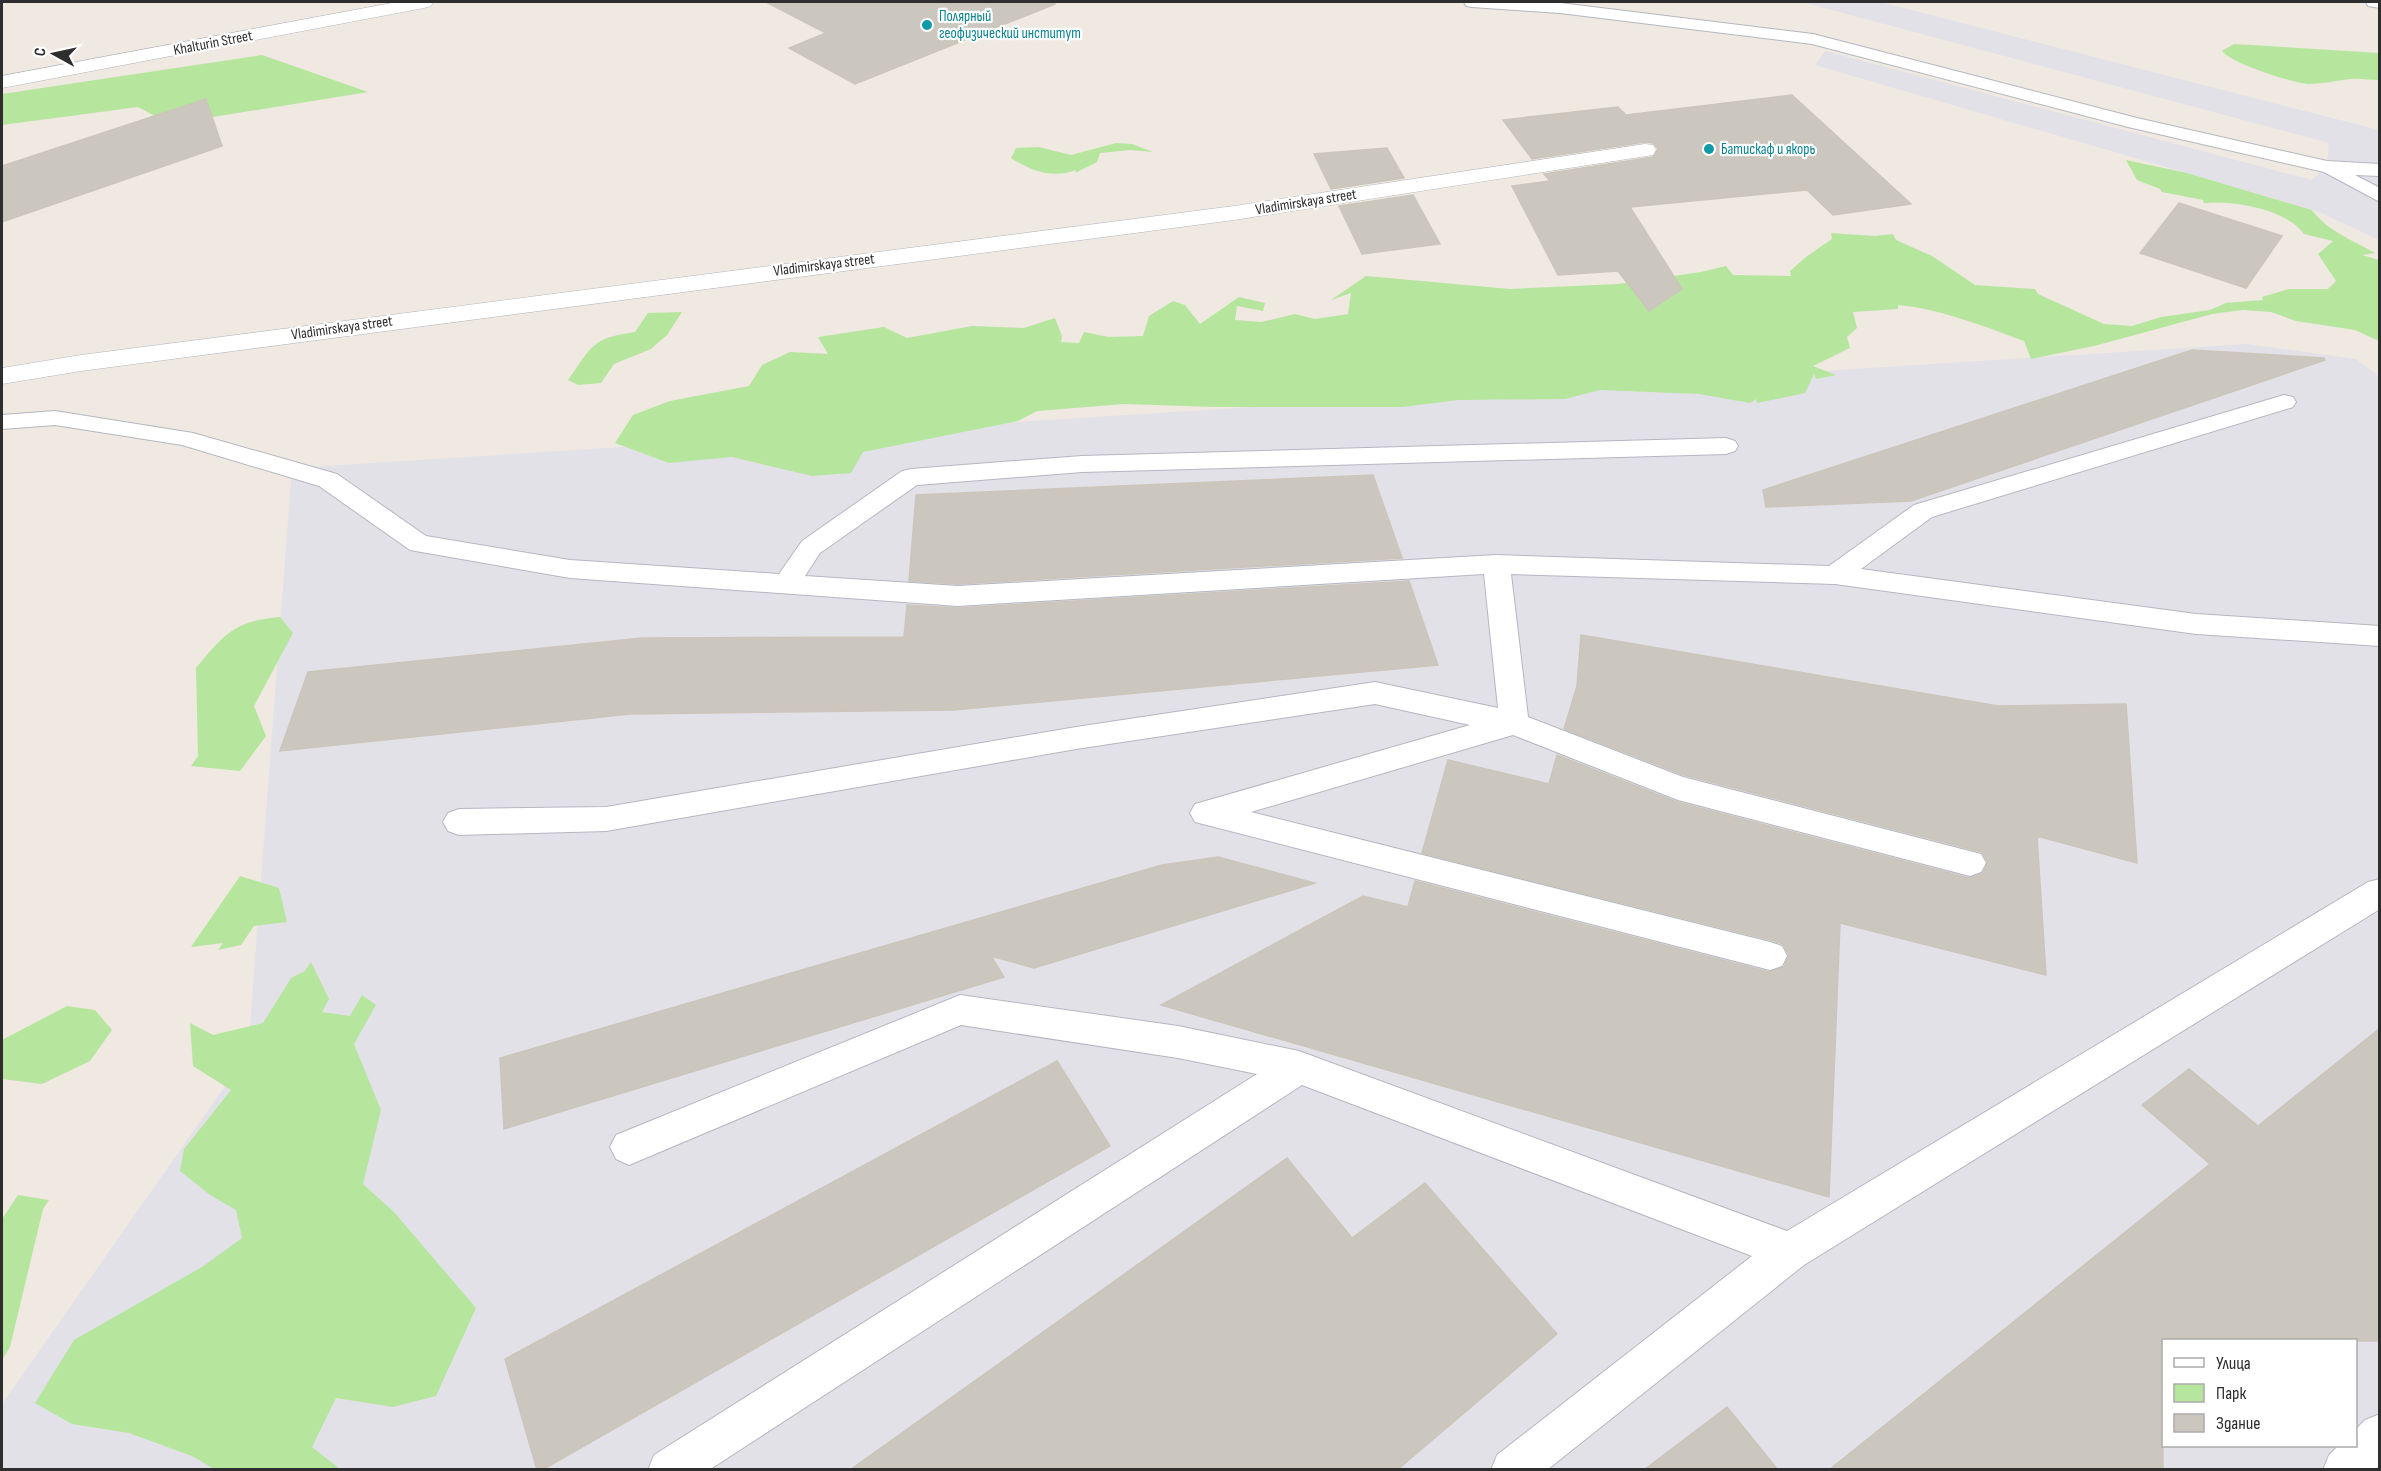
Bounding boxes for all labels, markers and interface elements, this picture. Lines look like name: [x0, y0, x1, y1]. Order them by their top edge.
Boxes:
place label: Полярный геофизический институт: [939, 7, 1081, 43]
marker: Полярный геофизический институт: [920, 18, 934, 32]
north arrow: [24, 24, 84, 84]
street label: Khalturin Street: [172, 26, 255, 60]
text: С: [31, 47, 51, 58]
place label: Батискаф и якорь: [1721, 140, 1815, 159]
marker: Батискаф и якорь: [1702, 142, 1716, 156]
street label: Vladimirskaya street: [1254, 185, 1358, 219]
street label: Vladimirskaya street: [772, 249, 876, 281]
street label: Vladimirskaya street: [290, 311, 394, 345]
legend: [2162, 1339, 2357, 1447]
text: Улица: [2216, 1353, 2251, 1374]
text: Парк: [2216, 1383, 2247, 1404]
text: Здание: [2216, 1413, 2261, 1434]

